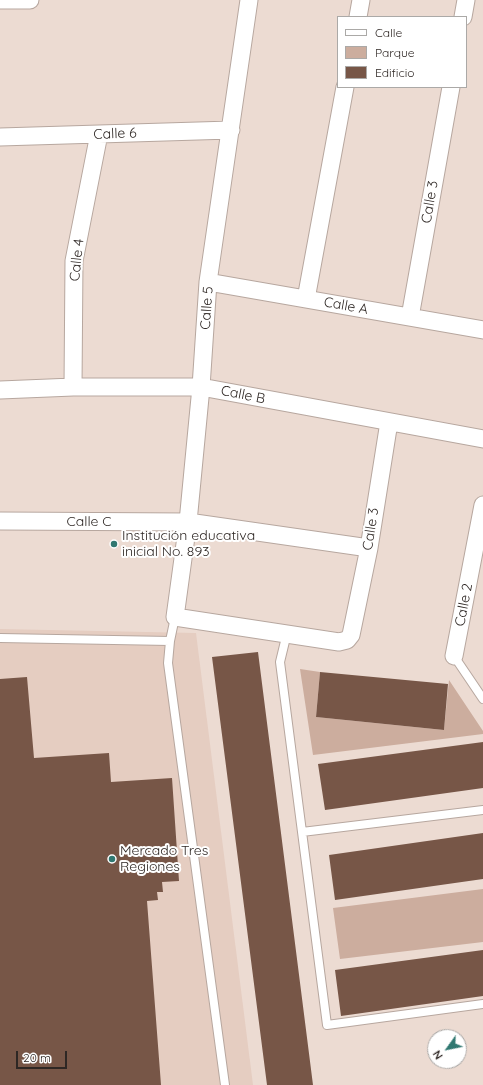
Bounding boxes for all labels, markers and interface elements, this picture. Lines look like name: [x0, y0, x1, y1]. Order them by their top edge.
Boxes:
legend: [337, 16, 467, 88]
text: Calle: [375, 25, 402, 40]
text: Parque: [375, 45, 415, 60]
text: Edificio: [375, 65, 415, 80]
street label: Calle 6: [93, 125, 137, 143]
street label: Calle 3: [418, 179, 442, 225]
street label: Calle 4: [66, 238, 88, 282]
street label: Calle 5: [197, 286, 217, 330]
street label: Calle A: [323, 294, 369, 318]
street label: Calle B: [219, 382, 267, 408]
street label: Calle 3: [359, 506, 383, 552]
street label: Calle C: [67, 514, 111, 530]
place label: Institución educativa inicial No. 893: [122, 528, 255, 560]
marker: Institución educativa inicial No. 893: [109, 539, 119, 549]
street label: Calle 2: [452, 582, 476, 628]
place label: Mercado Tres Regiones: [120, 843, 208, 876]
marker: Mercado Tres Regiones: [107, 854, 117, 864]
north arrow: [427, 1029, 467, 1069]
scale bar: [18, 1043, 69, 1069]
text: N: [430, 1048, 446, 1062]
text: 20 m: [23, 1050, 51, 1065]

